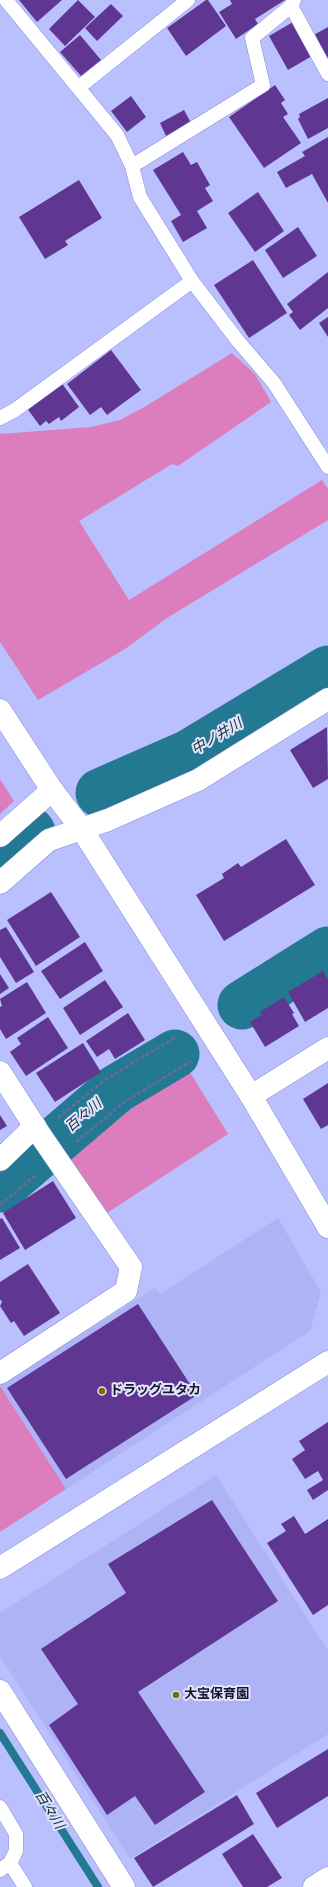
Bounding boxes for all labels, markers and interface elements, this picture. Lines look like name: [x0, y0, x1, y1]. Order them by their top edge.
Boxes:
water label: 中ノ井川: [189, 715, 245, 759]
water label: 百々川: [63, 1096, 105, 1136]
place label: ドラッグユタカ: [110, 1383, 201, 1399]
marker: ドラッグユタカ: [97, 1386, 107, 1396]
place label: 大宝保育園: [184, 1687, 249, 1703]
marker: 大宝保育園: [171, 1690, 181, 1700]
water label: 百々川: [31, 1788, 67, 1832]

